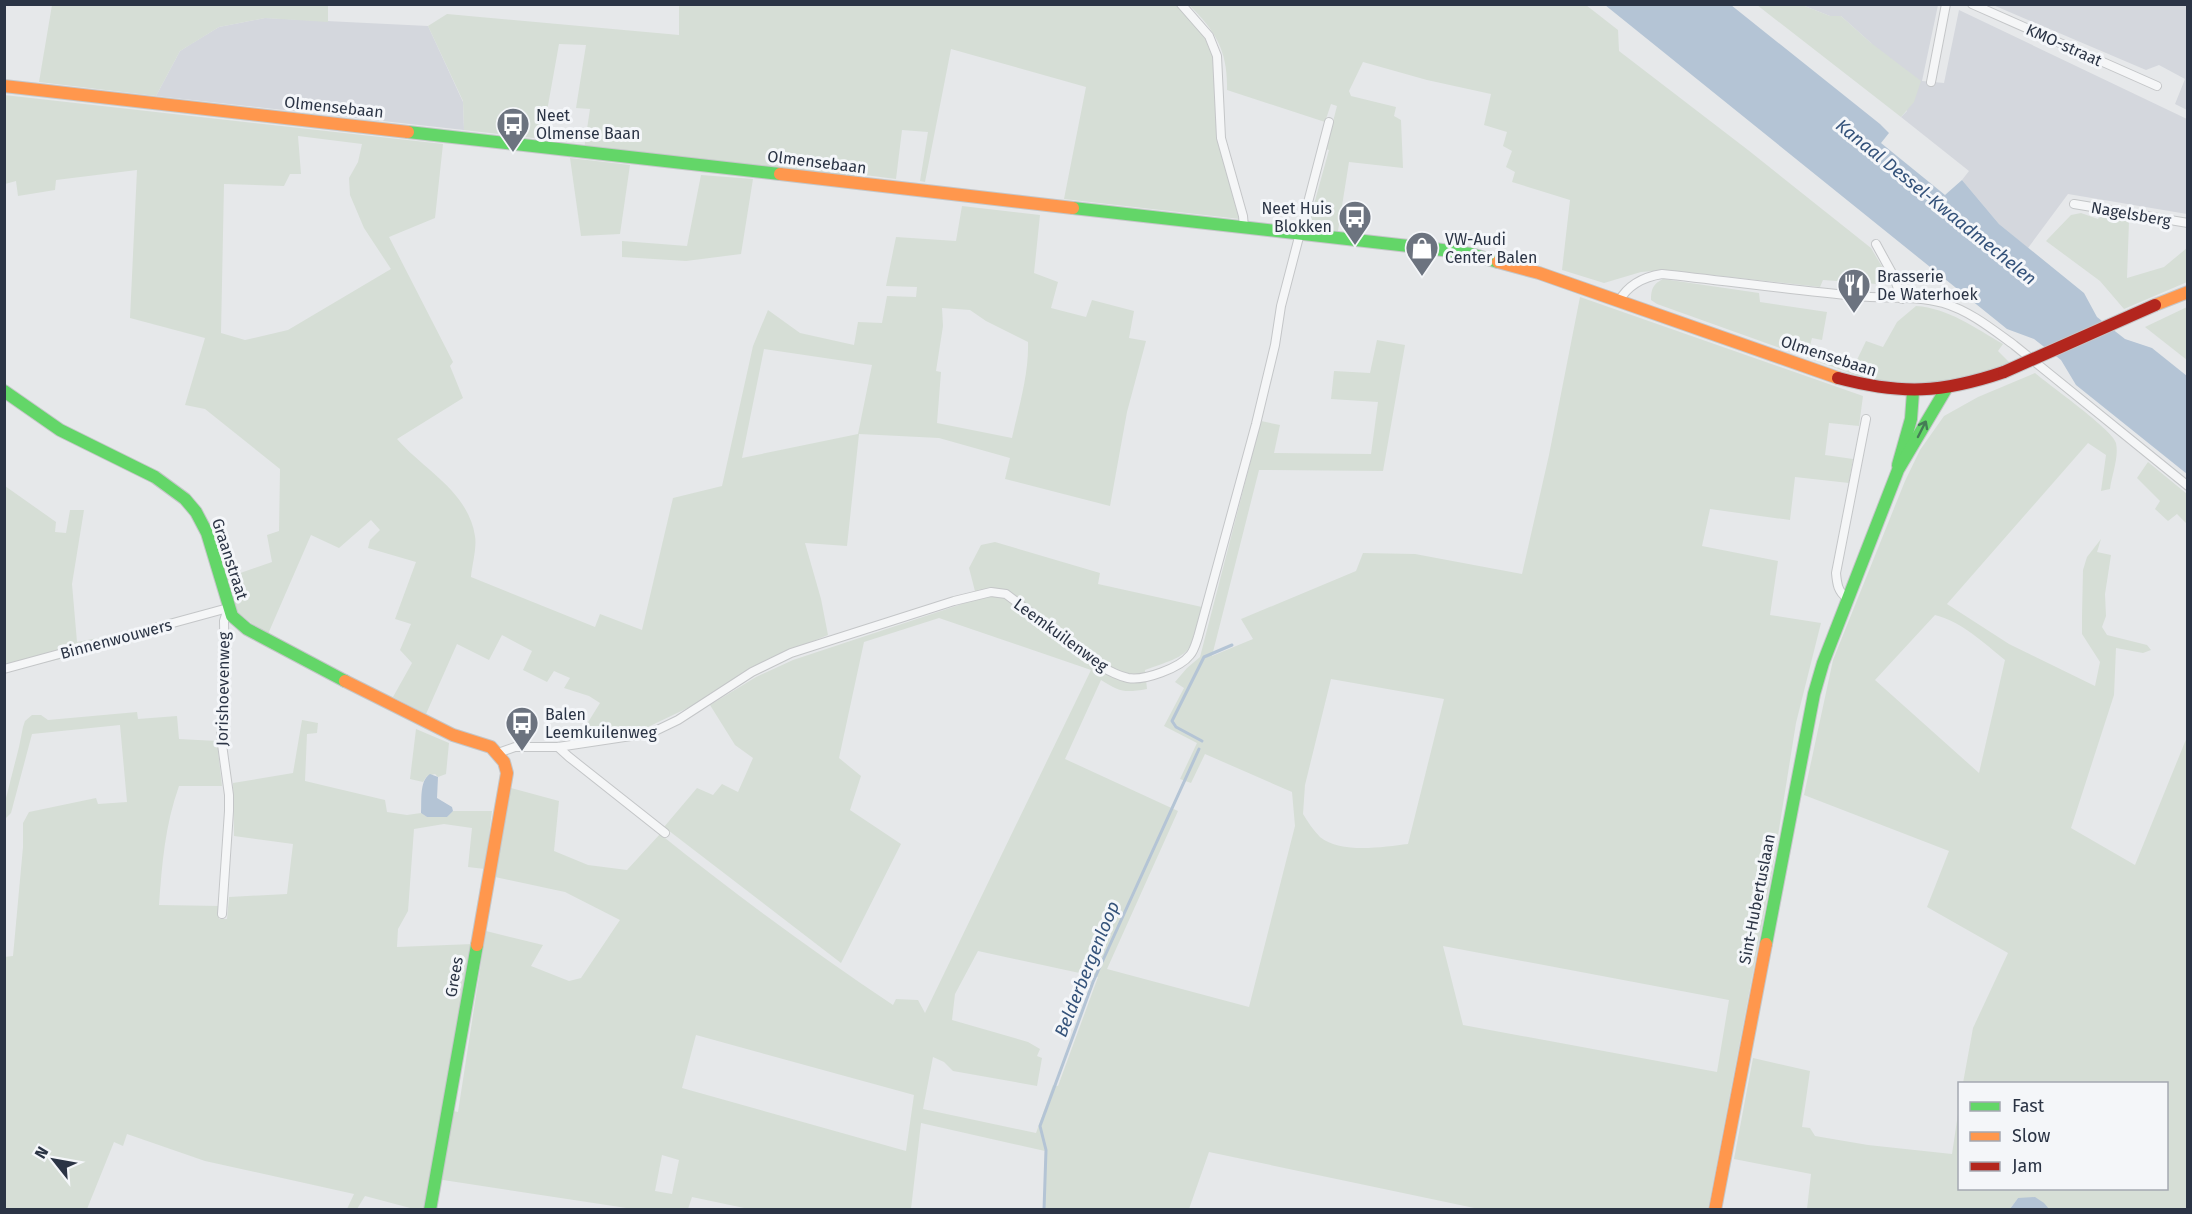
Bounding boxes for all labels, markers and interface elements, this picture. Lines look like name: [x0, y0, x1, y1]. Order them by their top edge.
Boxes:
street label: KMO-straat: [2023, 20, 2105, 70]
street label: Olmensebaan: [283, 92, 385, 122]
bus stop icon: Neet Olmense Baan: [495, 106, 531, 153]
place label: Neet Olmense Baan: [536, 106, 640, 143]
water label: Kanaal Dessel-Kwaadmechelen: [1831, 114, 2041, 290]
street label: Olmensebaan: [766, 146, 868, 178]
street label: Nagelsberg: [2090, 198, 2173, 230]
place label: Neet Huis Blokken: [1261, 199, 1332, 236]
bus stop icon: Neet Huis Blokken: [1337, 199, 1373, 246]
shop icon: VW-Audi Center Balen: [1404, 230, 1440, 277]
place label: VW-Audi Center Balen: [1445, 230, 1537, 267]
restaurant icon: Brasserie De Waterhoek: [1836, 267, 1872, 314]
place label: Brasserie De Waterhoek: [1877, 267, 1979, 304]
street label: Olmensebaan: [1779, 332, 1879, 380]
one-way arrow: [1916, 421, 1928, 438]
street label: Graanstraat: [208, 516, 252, 602]
street label: Leemkuilenweg: [1010, 594, 1112, 676]
street label: Binnenwouwers: [58, 615, 174, 663]
street label: Jorishoevenweg: [213, 631, 234, 746]
bus stop icon: Balen Leemkuilenweg: [504, 705, 540, 752]
place label: Balen Leemkuilenweg: [545, 705, 658, 742]
street label: Sint-Hubertuslaan: [1735, 832, 1779, 966]
water label: Belderbergenloop: [1050, 898, 1124, 1040]
street label: Grees: [441, 955, 467, 999]
legend: [1958, 1082, 2168, 1190]
text: Fast: [2012, 1095, 2045, 1117]
text: Slow: [2012, 1125, 2051, 1147]
north arrow: [24, 1130, 84, 1190]
text: N: [31, 1143, 52, 1162]
text: Jam: [2012, 1155, 2043, 1177]

